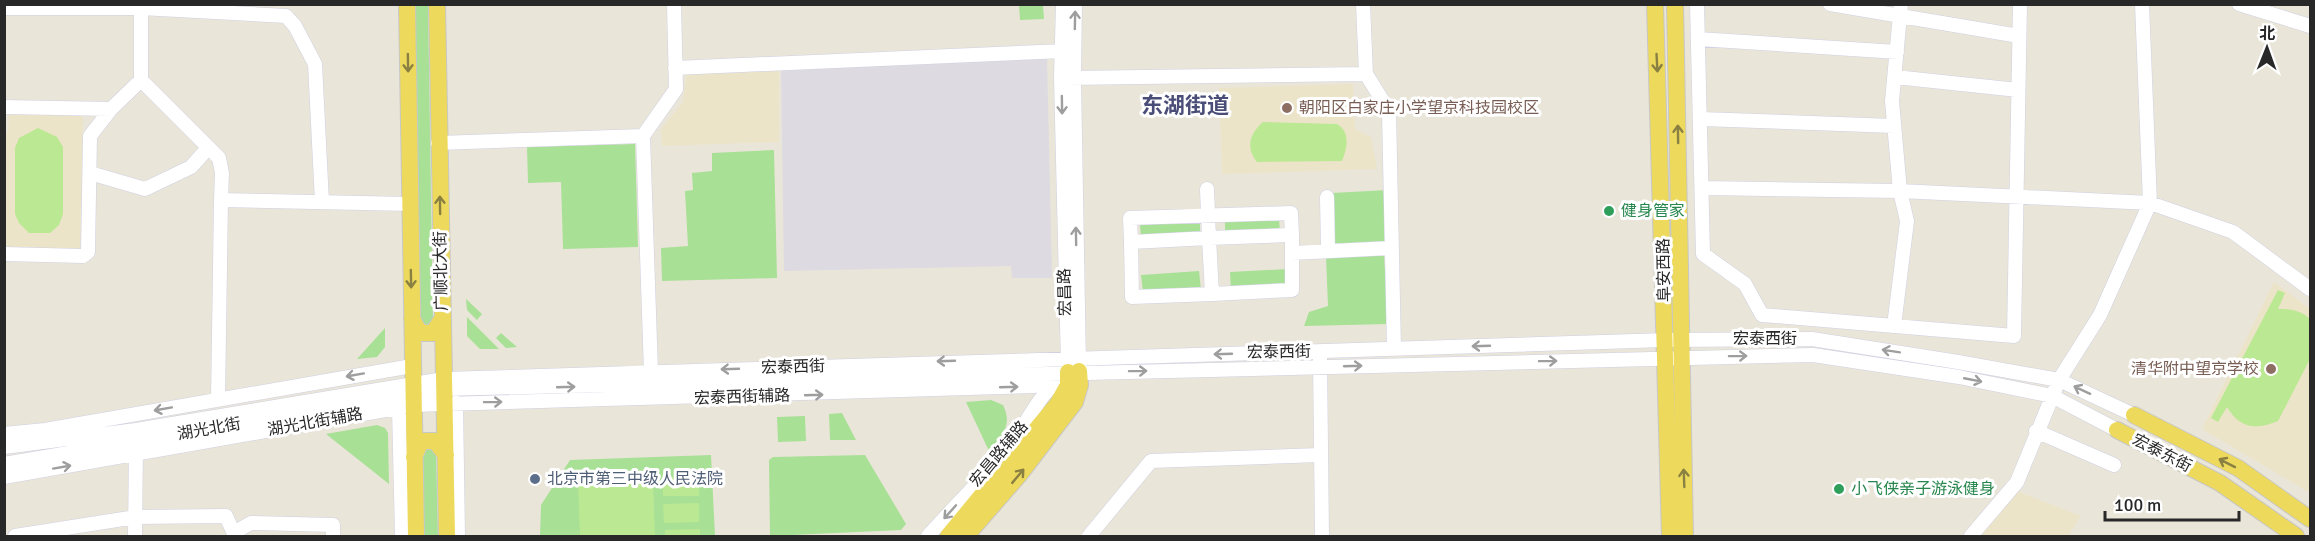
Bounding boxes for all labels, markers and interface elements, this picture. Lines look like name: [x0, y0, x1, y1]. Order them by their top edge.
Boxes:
one-way arrow: [1069, 11, 1081, 31]
north arrow: [2237, 18, 2297, 78]
text: 北: [2259, 24, 2275, 44]
one-way arrow: [402, 52, 414, 72]
one-way arrow: [1652, 52, 1663, 72]
district label: 东湖街道: [1141, 92, 1229, 119]
one-way arrow: [1056, 94, 1068, 114]
place label: 朝阳区白家庄小学望京科技园校区: [1299, 98, 1539, 118]
marker: 朝阳区白家庄小学望京科技园校区: [1280, 101, 1294, 115]
one-way arrow: [1672, 125, 1684, 145]
one-way arrow: [434, 195, 445, 215]
place label: 健身管家: [1621, 201, 1685, 221]
marker: 健身管家: [1602, 204, 1616, 218]
one-way arrow: [1071, 227, 1082, 247]
street label: 广顺北大街: [430, 231, 452, 311]
street label: 阜安西路: [1653, 238, 1675, 302]
one-way arrow: [406, 268, 417, 288]
street label: 宏昌路: [1055, 268, 1075, 316]
street label: 宏泰西街: [1733, 329, 1797, 349]
one-way arrow: [1472, 340, 1492, 351]
street label: 宏泰西街: [1247, 341, 1311, 363]
one-way arrow: [1882, 345, 1902, 356]
one-way arrow: [1214, 348, 1234, 359]
one-way arrow: [1728, 351, 1748, 362]
one-way arrow: [936, 355, 956, 367]
one-way arrow: [1538, 355, 1558, 367]
street label: 宏泰西街: [761, 356, 825, 378]
place label: 清华附中望京学校: [2131, 359, 2259, 379]
one-way arrow: [1343, 361, 1363, 372]
marker: 清华附中望京学校: [2264, 362, 2278, 376]
one-way arrow: [721, 364, 741, 375]
one-way arrow: [1127, 365, 1147, 377]
one-way arrow: [345, 370, 365, 381]
one-way arrow: [1964, 375, 1983, 387]
one-way arrow: [555, 381, 575, 392]
one-way arrow: [998, 381, 1018, 393]
one-way arrow: [2073, 383, 2091, 395]
street label: 宏泰西街辅路: [694, 385, 790, 409]
one-way arrow: [803, 389, 823, 400]
one-way arrow: [483, 396, 502, 408]
one-way arrow: [153, 404, 173, 415]
street label: 湖光北街辅路: [266, 404, 364, 440]
street label: 湖光北街: [176, 414, 242, 444]
street label: 宏昌路辅路: [966, 417, 1032, 491]
street label: 宏泰东街: [2129, 430, 2195, 476]
one-way arrow: [2219, 457, 2237, 468]
one-way arrow: [52, 461, 72, 472]
place label: 北京市第三中级人民法院: [547, 469, 723, 489]
one-way arrow: [1011, 469, 1025, 484]
one-way arrow: [1678, 469, 1689, 489]
marker: 北京市第三中级人民法院: [528, 472, 542, 486]
place label: 小飞侠亲子游泳健身: [1851, 479, 1995, 499]
marker: 小飞侠亲子游泳健身: [1832, 482, 1846, 496]
scale bar: [2105, 484, 2238, 522]
text: 100 m: [2114, 494, 2161, 516]
one-way arrow: [943, 504, 956, 520]

